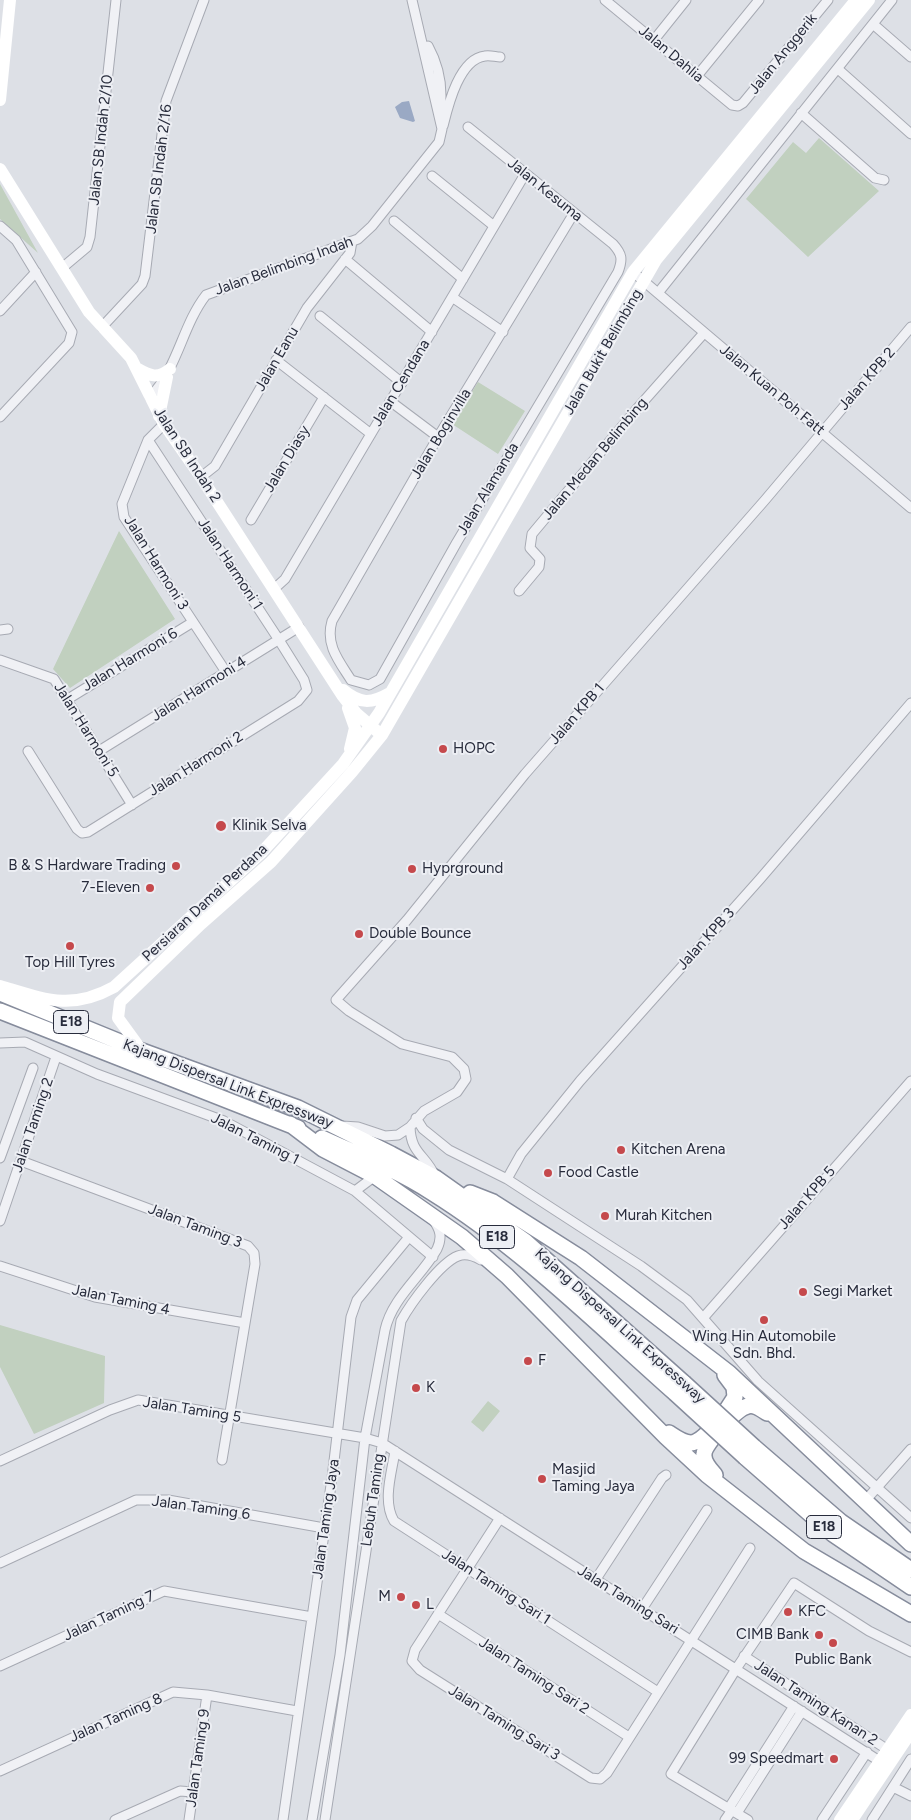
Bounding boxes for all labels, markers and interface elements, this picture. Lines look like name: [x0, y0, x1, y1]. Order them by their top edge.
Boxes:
street label: Jalan Anggerik: [745, 10, 821, 98]
street label: Jalan Dahlia: [635, 22, 707, 86]
street label: Jalan SB Indah 2/10: [85, 74, 117, 206]
street label: Jalan SB Indah 2/16: [142, 103, 176, 235]
street label: Jalan Kesuma: [504, 154, 586, 226]
street label: Jalan Belimbing Indah: [212, 233, 356, 299]
street label: Jalan Bukit Belimbing: [560, 286, 646, 418]
street label: Jalan Eanu: [251, 323, 303, 395]
street label: Jalan Cendana: [368, 336, 434, 430]
street label: Jalan Kuan Poh Fatt: [716, 341, 828, 439]
street label: Jalan KPB 2: [835, 344, 899, 414]
street label: Jalan Boginvilla: [407, 386, 475, 482]
street label: Jalan Medan Belimbing: [539, 394, 651, 524]
street label: Jalan SB Indah 2: [150, 404, 224, 506]
street label: Jalan Diasy: [260, 422, 314, 496]
street label: Jalan Alamanda: [453, 439, 523, 539]
street label: Jalan Harmoni 3: [120, 513, 192, 613]
street label: Jalan Harmoni 1: [194, 515, 266, 613]
street label: Jalan Harmoni 6: [79, 625, 181, 695]
street label: Jalan Harmoni 4: [148, 653, 250, 725]
street label: Jalan Harmoni 5: [50, 679, 122, 781]
street label: Jalan KPB 1: [546, 680, 608, 748]
street label: Jalan Harmoni 2: [146, 728, 246, 800]
place label: HOPC: [453, 740, 495, 758]
marker: HOPC: [437, 743, 449, 755]
place label: Klinik Selva: [232, 817, 307, 835]
marker: Klinik Selva: [214, 819, 228, 833]
street label: Persiaran Damai Perdana: [139, 840, 271, 966]
place label: B & S Hardware Trading: [8, 857, 166, 875]
marker: B & S Hardware Trading: [170, 860, 182, 872]
place label: Hyprground: [422, 860, 503, 878]
marker: Hyprground: [406, 863, 418, 875]
place label: 7-Eleven: [81, 879, 140, 897]
marker: 7-Eleven: [144, 882, 156, 894]
street label: Jalan KPB 3: [673, 904, 739, 974]
place label: Double Bounce: [369, 925, 471, 943]
marker: Double Bounce: [353, 928, 365, 940]
marker: Top Hill Tyres: [64, 940, 76, 952]
place label: Top Hill Tyres: [25, 954, 115, 972]
road number: E18: [54, 1010, 88, 1034]
street label: Kajang Dispersal Link Expressway: [120, 1036, 336, 1132]
street label: Jalan Taming 2: [8, 1075, 58, 1175]
street label: Jalan Taming 1: [208, 1109, 302, 1169]
place label: Kitchen Arena: [631, 1141, 725, 1159]
marker: Kitchen Arena: [615, 1144, 627, 1156]
street label: Jalan KPB 5: [775, 1163, 839, 1233]
place label: Food Castle: [558, 1164, 639, 1182]
marker: Food Castle: [542, 1167, 554, 1179]
street label: Jalan Taming 3: [146, 1200, 244, 1252]
place label: Murah Kitchen: [615, 1207, 712, 1225]
marker: Murah Kitchen: [599, 1210, 611, 1222]
road number: E18: [480, 1226, 514, 1248]
street label: Kajang Dispersal Link Expressway: [531, 1245, 709, 1407]
street label: Jalan Taming 4: [70, 1281, 172, 1319]
place label: Segi Market: [813, 1283, 893, 1301]
marker: Segi Market: [797, 1286, 809, 1298]
marker: Wing Hin Automobile Sdn. Bhd.: [758, 1314, 770, 1326]
place label: Wing Hin Automobile Sdn. Bhd.: [692, 1328, 836, 1363]
place label: F: [538, 1352, 546, 1370]
marker: F: [522, 1355, 534, 1367]
place label: K: [426, 1379, 435, 1397]
marker: K: [410, 1382, 422, 1394]
street label: Jalan Taming 5: [142, 1393, 242, 1427]
street label: Lebuh Taming: [358, 1452, 388, 1548]
street label: Jalan Taming Jaya: [309, 1458, 343, 1580]
place label: Masjid Taming Jaya: [552, 1461, 635, 1496]
marker: Masjid Taming Jaya: [536, 1473, 548, 1485]
street label: Jalan Taming 6: [151, 1492, 251, 1524]
road number: E18: [806, 1515, 842, 1538]
street label: Jalan Taming Sari 1: [438, 1545, 554, 1629]
street label: Jalan Taming Sari: [574, 1562, 682, 1638]
street label: Jalan Taming 7: [61, 1587, 157, 1645]
place label: M: [378, 1588, 391, 1606]
marker: M: [395, 1591, 407, 1603]
place label: L: [426, 1596, 434, 1614]
marker: L: [410, 1599, 422, 1611]
place label: KFC: [798, 1603, 826, 1621]
marker: KFC: [782, 1606, 794, 1618]
place label: CIMB Bank: [736, 1626, 809, 1644]
marker: CIMB Bank: [813, 1629, 825, 1641]
street label: Jalan Taming Sari 2: [475, 1634, 593, 1718]
marker: Public Bank: [827, 1637, 839, 1649]
place label: Public Bank: [795, 1651, 871, 1669]
street label: Jalan Taming Kanan 2: [751, 1656, 881, 1750]
street label: Jalan Taming Sari 3: [445, 1682, 563, 1764]
street label: Jalan Taming 8: [67, 1689, 165, 1747]
street label: Jalan Taming 9: [182, 1708, 214, 1808]
place label: 99 Speedmart: [729, 1750, 824, 1768]
marker: 99 Speedmart: [828, 1753, 840, 1765]

